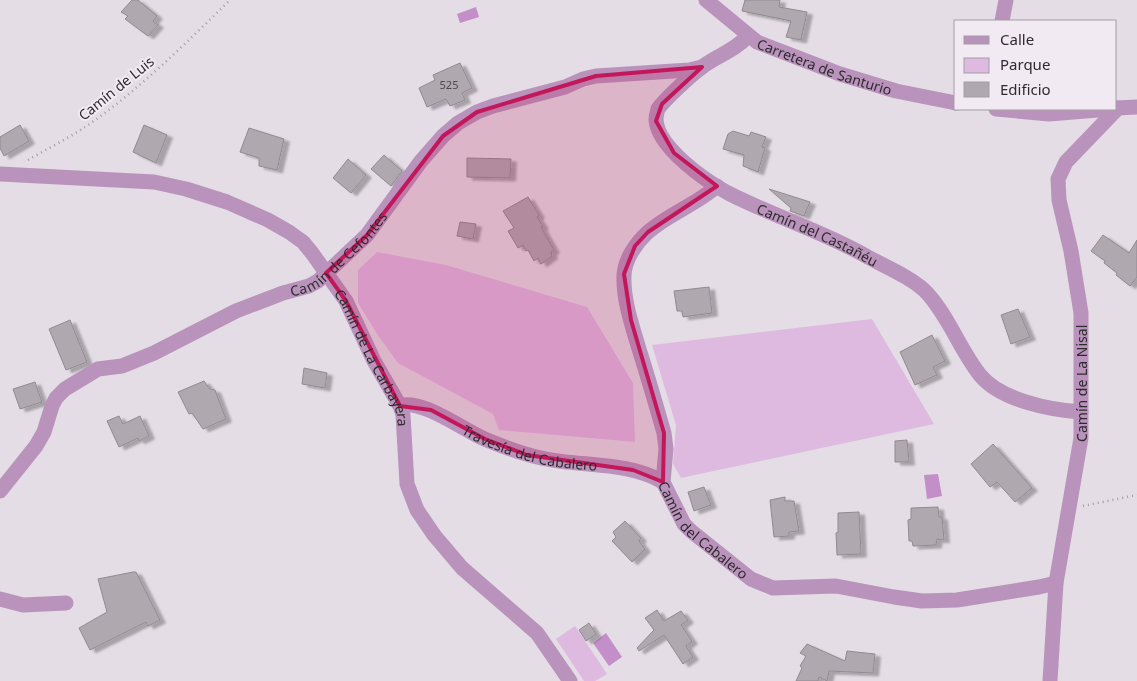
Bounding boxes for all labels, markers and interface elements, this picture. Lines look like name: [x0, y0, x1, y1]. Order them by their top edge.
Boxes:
legend: [954, 20, 1117, 110]
text: Calle: [1000, 29, 1034, 49]
street label: Carretera de Santurio: [754, 33, 894, 99]
street label: Camín de Luis: [74, 51, 158, 124]
text: Parque: [1000, 54, 1050, 74]
house number: 525: [440, 77, 458, 92]
text: Edificio: [1000, 79, 1051, 99]
street label: Camín del Castañéu: [754, 198, 881, 270]
street label: Camín de Cefontes: [288, 207, 391, 300]
street label: Camín de La Carbayera: [331, 285, 413, 427]
street label: Camín de La Nisal: [1072, 325, 1091, 442]
street label: Travesía del Cabalero: [459, 420, 598, 474]
street label: Camín del Cabalero: [654, 477, 752, 583]

